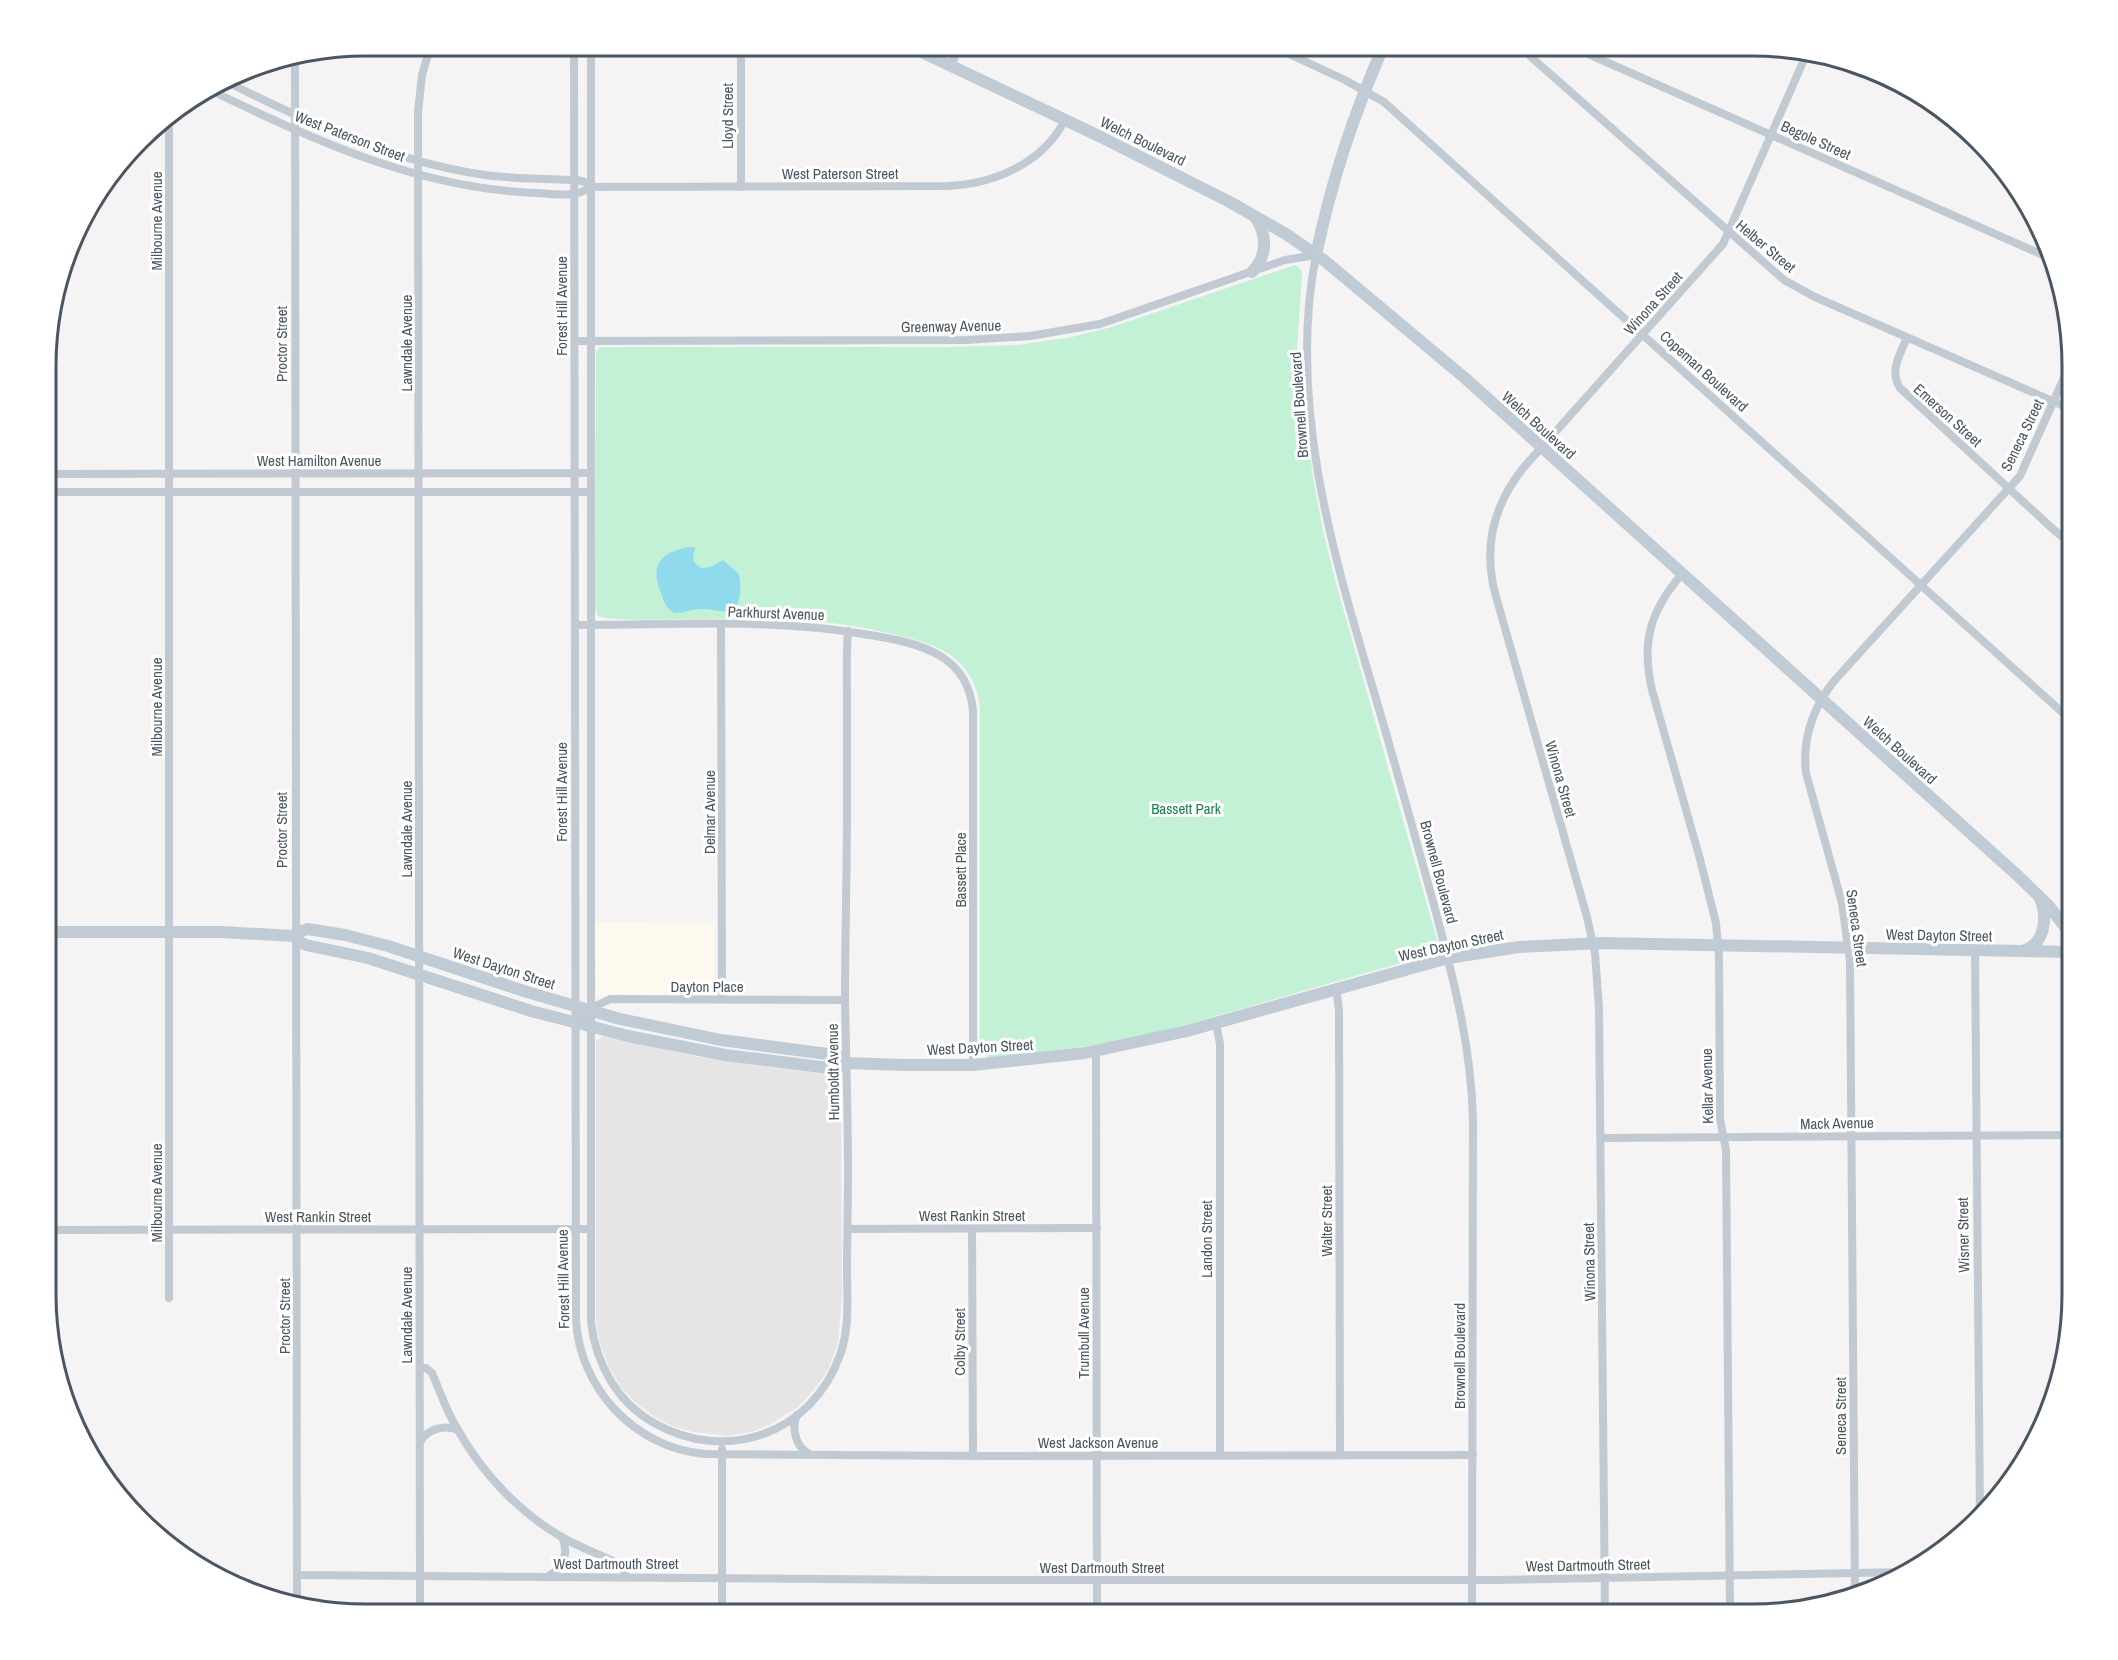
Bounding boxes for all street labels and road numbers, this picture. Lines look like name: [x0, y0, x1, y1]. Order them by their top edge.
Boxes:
street label: Lloyd Street: [717, 83, 738, 149]
street label: West Paterson Street: [292, 105, 409, 167]
street label: Welch Boulevard: [1097, 111, 1189, 171]
street label: Begole Street: [1778, 115, 1855, 165]
street label: West Paterson Street: [782, 163, 899, 184]
street label: Milbourne Avenue: [146, 171, 167, 270]
street label: Helber Street: [1731, 215, 1801, 278]
street label: Forest Hill Avenue: [551, 256, 572, 356]
street label: Winona Street: [1619, 266, 1687, 339]
street label: Lawndale Avenue: [396, 294, 417, 391]
street label: Proctor Street: [271, 305, 292, 382]
street label: Greenway Avenue: [901, 315, 1001, 337]
street label: Copeman Boulevard: [1655, 326, 1753, 416]
street label: Brownell Boulevard: [1285, 351, 1313, 459]
street label: Emerson Street: [1909, 379, 1987, 452]
street label: Welch Boulevard: [1498, 386, 1580, 464]
street label: Seneca Street: [1995, 395, 2049, 475]
street label: West Hamilton Avenue: [257, 450, 382, 471]
street label: Parkhurst Avenue: [727, 601, 825, 625]
street label: Milbourne Avenue: [146, 657, 167, 756]
street label: Welch Boulevard: [1859, 711, 1941, 789]
street label: Winona Street: [1540, 738, 1582, 820]
street label: Forest Hill Avenue: [551, 742, 572, 842]
street label: Delmar Avenue: [699, 770, 720, 854]
street label: Lawndale Avenue: [396, 780, 417, 877]
street label: Proctor Street: [271, 791, 292, 868]
street label: Brownell Boulevard: [1415, 818, 1463, 926]
street label: Bassett Place: [950, 832, 971, 908]
street label: Seneca Street: [1841, 888, 1873, 969]
street label: West Dayton Street: [1397, 924, 1506, 966]
street label: West Dayton Street: [1886, 924, 1993, 946]
street label: West Dayton Street: [450, 942, 558, 995]
street label: Dayton Place: [670, 976, 744, 997]
street label: Humboldt Avenue: [822, 1023, 844, 1121]
street label: West Dayton Street: [926, 1034, 1034, 1060]
street label: Kellar Avenue: [1696, 1048, 1718, 1124]
street label: Mack Avenue: [1800, 1112, 1874, 1134]
street label: Milbourne Avenue: [146, 1143, 167, 1242]
street label: Walter Street: [1316, 1185, 1337, 1257]
street label: Wisner Street: [1952, 1197, 1974, 1273]
street label: Landon Street: [1196, 1200, 1217, 1278]
street label: West Rankin Street: [919, 1205, 1026, 1226]
street label: West Rankin Street: [265, 1206, 372, 1227]
street label: Winona Street: [1578, 1222, 1600, 1301]
street label: Forest Hill Avenue: [552, 1229, 574, 1329]
street label: Lawndale Avenue: [396, 1266, 417, 1363]
street label: Proctor Street: [274, 1277, 295, 1354]
street label: Trumbull Avenue: [1073, 1287, 1094, 1379]
street label: Brownell Boulevard: [1449, 1303, 1470, 1409]
street label: Colby Street: [949, 1308, 970, 1376]
street label: Seneca Street: [1830, 1376, 1851, 1455]
street label: West Jackson Avenue: [1038, 1432, 1158, 1453]
street label: West Dartmouth Street: [554, 1553, 679, 1574]
street label: West Dartmouth Street: [1525, 1553, 1651, 1577]
street label: West Dartmouth Street: [1040, 1557, 1165, 1578]

